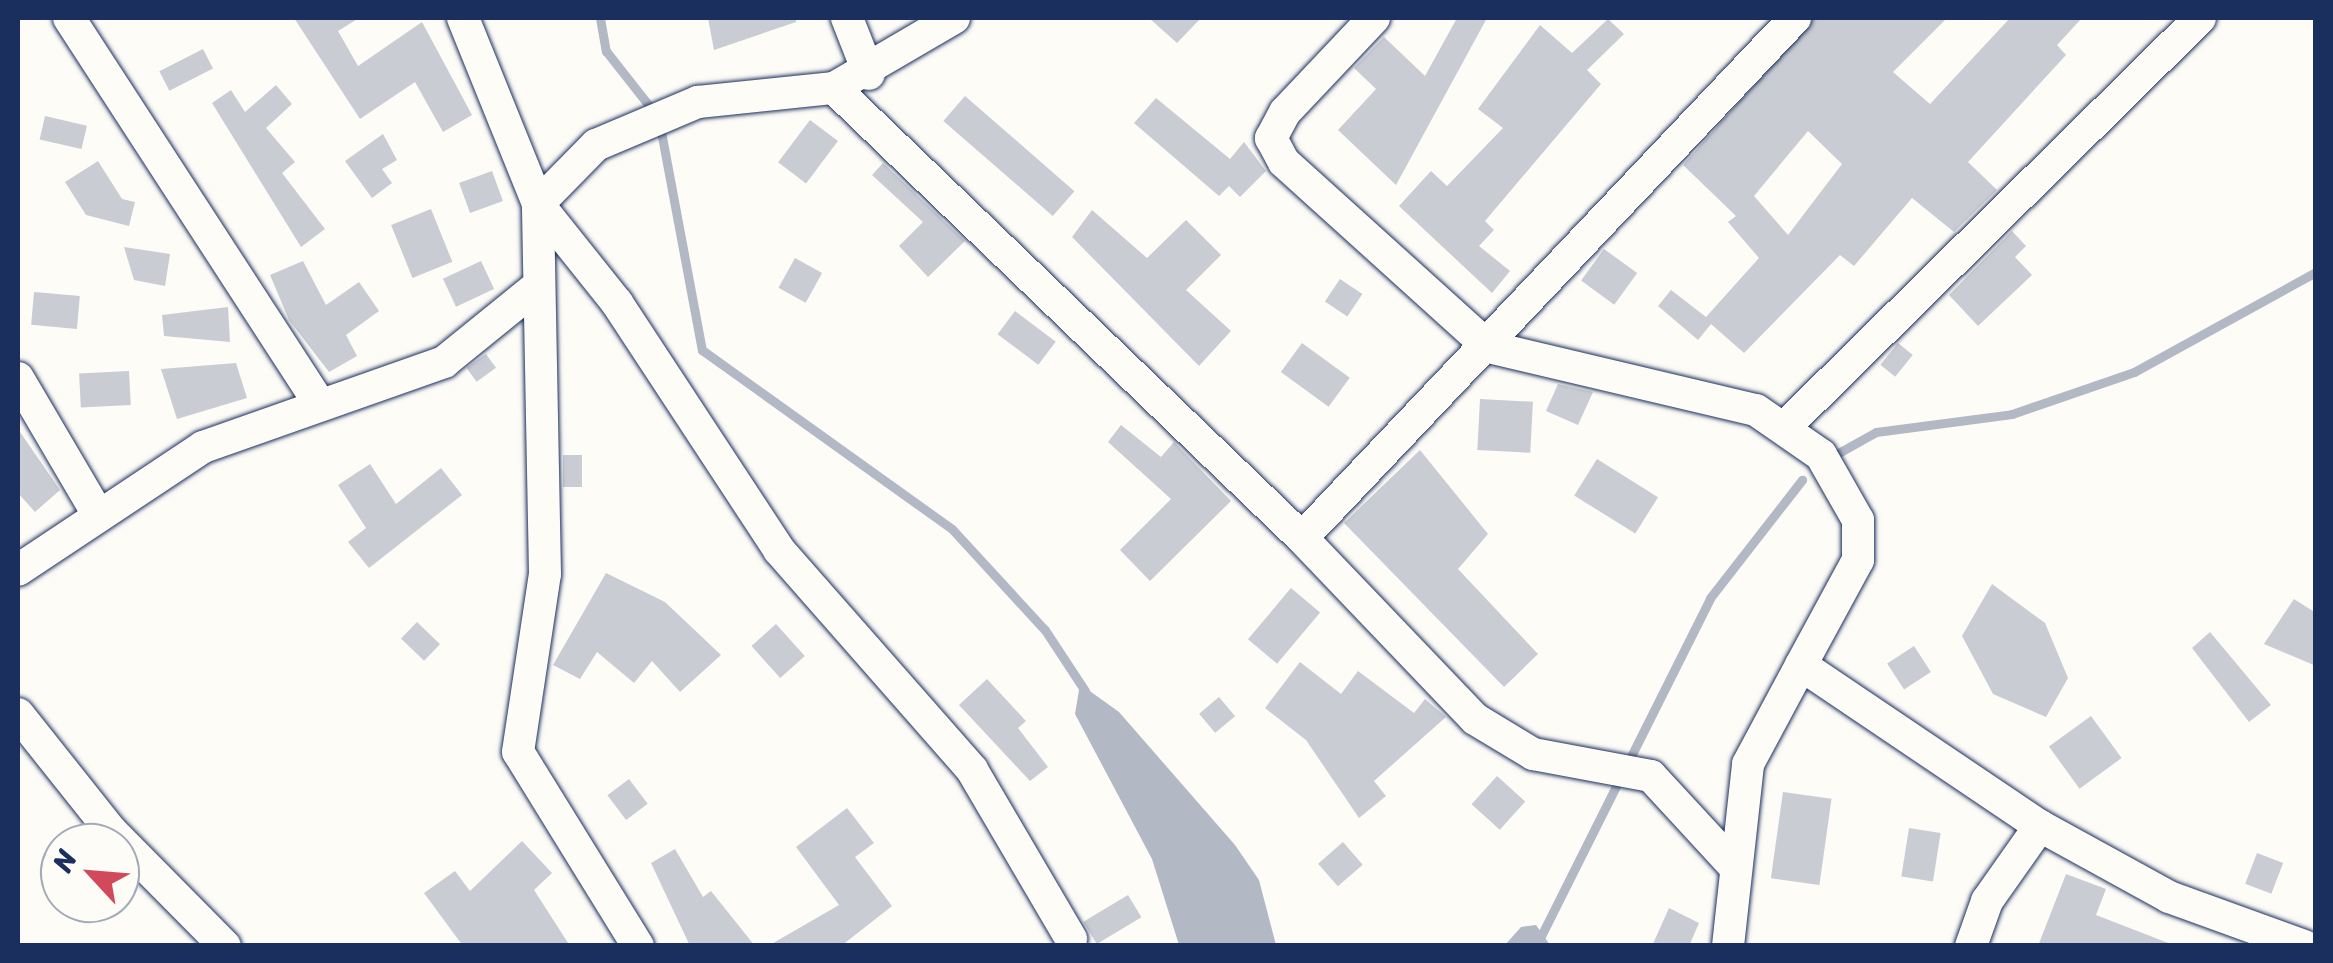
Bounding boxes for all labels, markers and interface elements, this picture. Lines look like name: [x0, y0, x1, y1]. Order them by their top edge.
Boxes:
north arrow: [40, 823, 140, 923]
text: N: [38, 841, 91, 880]

